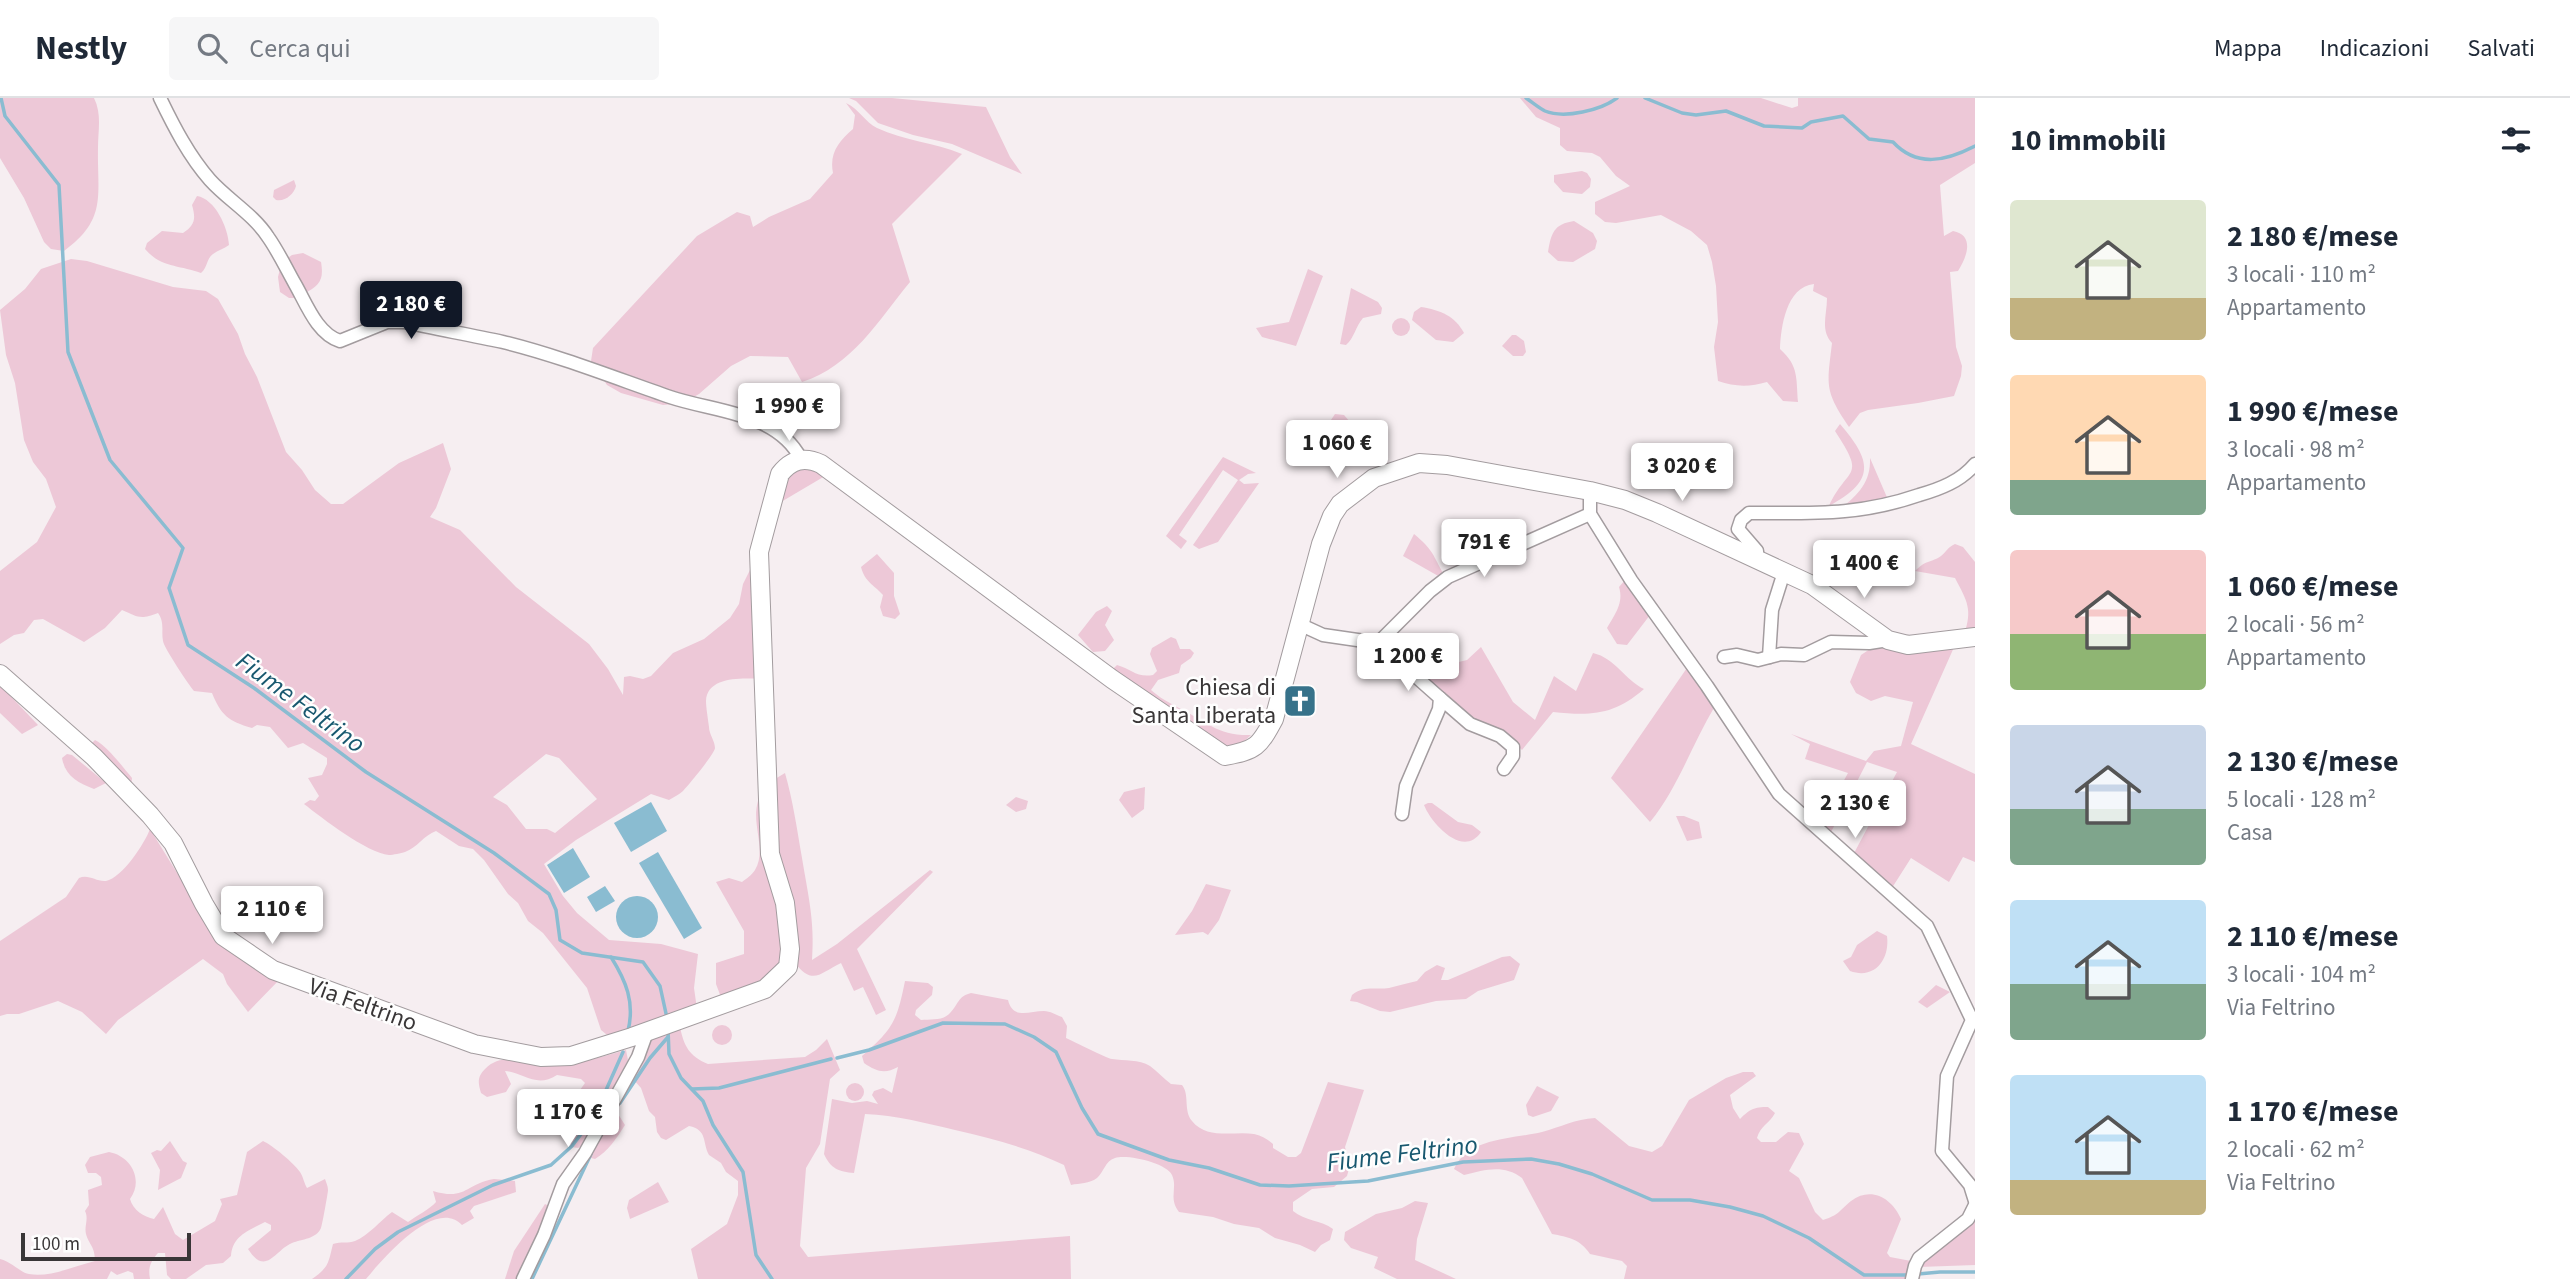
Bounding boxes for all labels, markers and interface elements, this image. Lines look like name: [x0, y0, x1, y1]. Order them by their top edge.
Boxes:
search box: [169, 17, 659, 80]
text: Nestly: [35, 25, 127, 72]
icon: search: [193, 29, 231, 67]
text: Cerca qui: [249, 30, 351, 67]
text: Mappa: [2214, 31, 2282, 66]
text: Indicazioni: [2320, 31, 2429, 66]
text: Salvati: [2467, 31, 2535, 66]
text: 10 immobili: [2010, 119, 2166, 162]
icon: filters: [2497, 121, 2535, 159]
text: 2 180 €/mese: [2227, 215, 2398, 258]
icon: home: [2066, 228, 2150, 312]
text: 3 locali · 110 m²: [2227, 258, 2376, 291]
pin: 2 180 €: [346, 282, 476, 341]
text: 2 180 €: [376, 287, 446, 320]
text: Appartamento: [2227, 291, 2366, 324]
pin: 1 990 €: [724, 384, 854, 443]
text: 1 990 €: [754, 389, 824, 422]
text: 1 990 €/mese: [2227, 390, 2398, 433]
icon: home: [2066, 403, 2150, 487]
pin: 1 060 €: [1272, 420, 1402, 480]
text: 1 060 €: [1302, 426, 1372, 459]
text: 3 locali · 98 m²: [2227, 433, 2365, 466]
pin: 3 020 €: [1617, 444, 1747, 503]
text: 3 020 €: [1647, 449, 1717, 482]
text: Appartamento: [2227, 466, 2366, 499]
pin: 791 €: [1435, 519, 1533, 579]
text: 791 €: [1457, 525, 1511, 558]
pin: 1 400 €: [1799, 540, 1929, 600]
text: 1 400 €: [1829, 546, 1899, 579]
text: 1 060 €/mese: [2227, 565, 2398, 608]
icon: home: [2066, 578, 2150, 662]
text: 2 locali · 56 m²: [2227, 608, 2365, 641]
pin: 1 200 €: [1343, 634, 1473, 693]
text: 1 200 €: [1373, 639, 1443, 672]
text: Appartamento: [2227, 641, 2366, 674]
water label: Fiume Feltrino: [228, 643, 373, 762]
place label: Chiesa di Santa Liberata: [1131, 670, 1276, 733]
church icon: Chiesa di Santa Liberata: [1281, 682, 1319, 720]
text: 2 130 €/mese: [2227, 740, 2398, 783]
icon: home: [2066, 753, 2150, 837]
pin: 2 130 €: [1790, 780, 1920, 840]
text: 5 locali · 128 m²: [2227, 783, 2376, 816]
text: 2 130 €: [1820, 786, 1890, 819]
text: Casa: [2227, 816, 2273, 849]
pin: 2 110 €: [207, 886, 337, 946]
text: 2 110 €: [237, 892, 307, 925]
text: 2 110 €/mese: [2227, 915, 2398, 958]
icon: home: [2066, 928, 2150, 1012]
text: 3 locali · 104 m²: [2227, 958, 2376, 991]
street label: Via Feltrino: [304, 969, 422, 1040]
text: Via Feltrino: [2227, 991, 2335, 1024]
pin: 1 170 €: [503, 1090, 633, 1149]
text: 1 170 €/mese: [2227, 1090, 2398, 1133]
text: 1 170 €: [533, 1095, 603, 1128]
icon: home: [2066, 1103, 2150, 1187]
water label: Fiume Feltrino: [1324, 1126, 1480, 1181]
text: 2 locali · 62 m²: [2227, 1133, 2365, 1166]
text: Via Feltrino: [2227, 1166, 2335, 1199]
scale bar: [21, 1230, 191, 1262]
text: 100 m: [32, 1231, 80, 1258]

